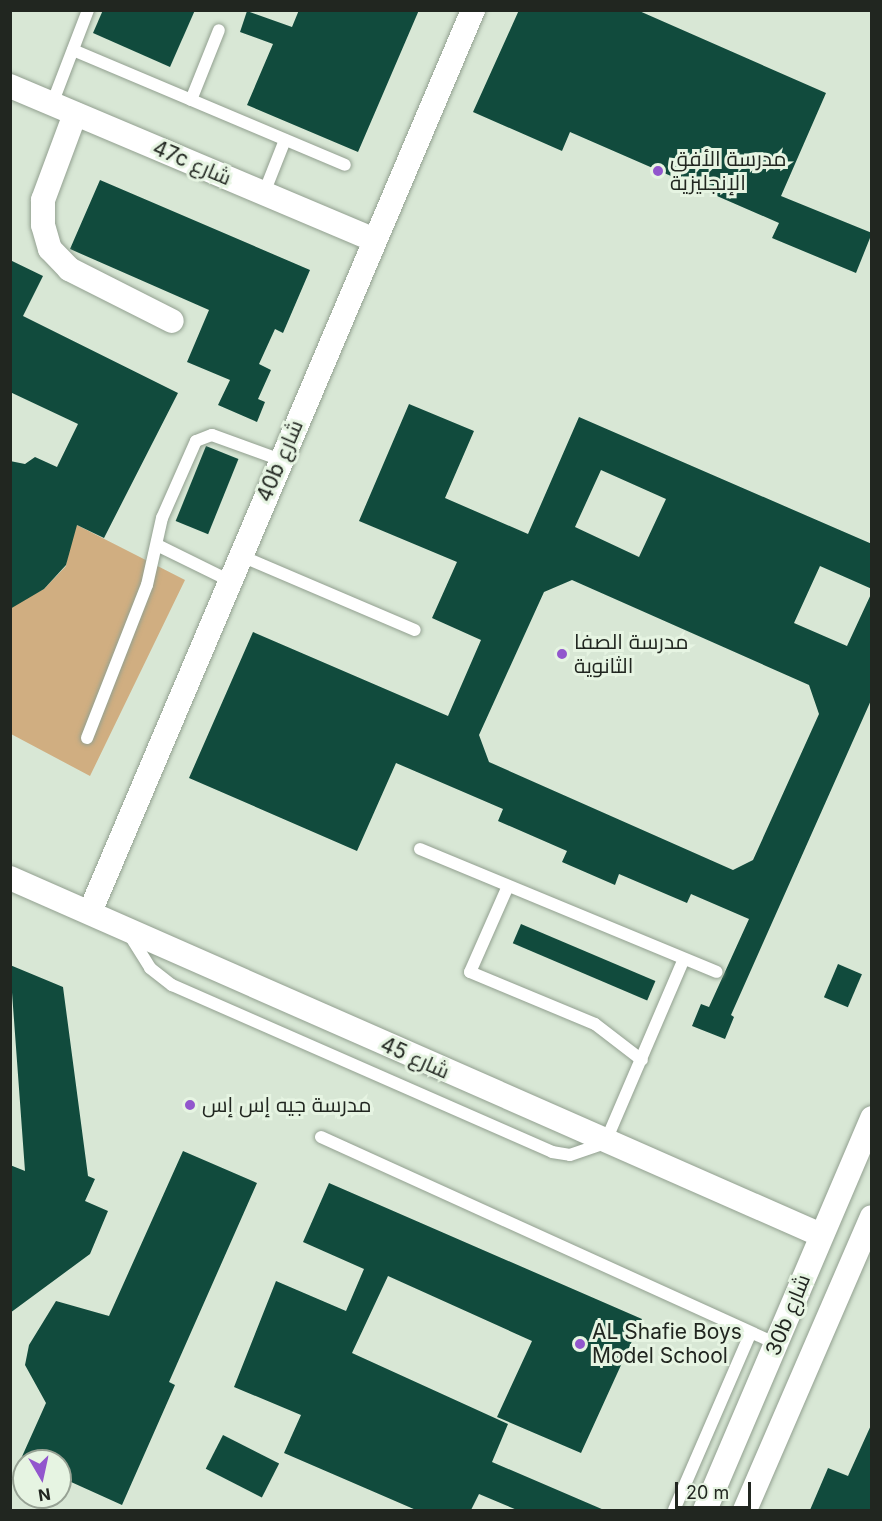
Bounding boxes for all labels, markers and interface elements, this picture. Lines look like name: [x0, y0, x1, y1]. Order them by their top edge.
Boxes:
street label: 47c شارع: [149, 135, 235, 191]
place label: مدرسة الأفق الإنجليزية: [670, 146, 786, 196]
marker: مدرسة الأفق الإنجليزية: [651, 164, 665, 178]
street label: 40b شارع: [252, 416, 308, 506]
place label: مدرسة الصفا الثانوية: [574, 629, 689, 679]
marker: مدرسة الصفا الثانوية: [555, 647, 569, 661]
street label: شارع 45: [377, 1032, 453, 1084]
place label: مدرسة جيه إس إس: [202, 1092, 372, 1118]
marker: مدرسة جيه إس إس: [183, 1098, 197, 1112]
street label: 30b شارع: [760, 1271, 816, 1359]
place label: AL Shafie Boys Model School: [592, 1319, 742, 1369]
marker: AL Shafie Boys Model School: [573, 1337, 587, 1351]
north arrow: [12, 1449, 72, 1509]
scale bar: [678, 1470, 754, 1508]
text: 20 m: [686, 1482, 729, 1503]
text: N: [37, 1484, 52, 1506]

